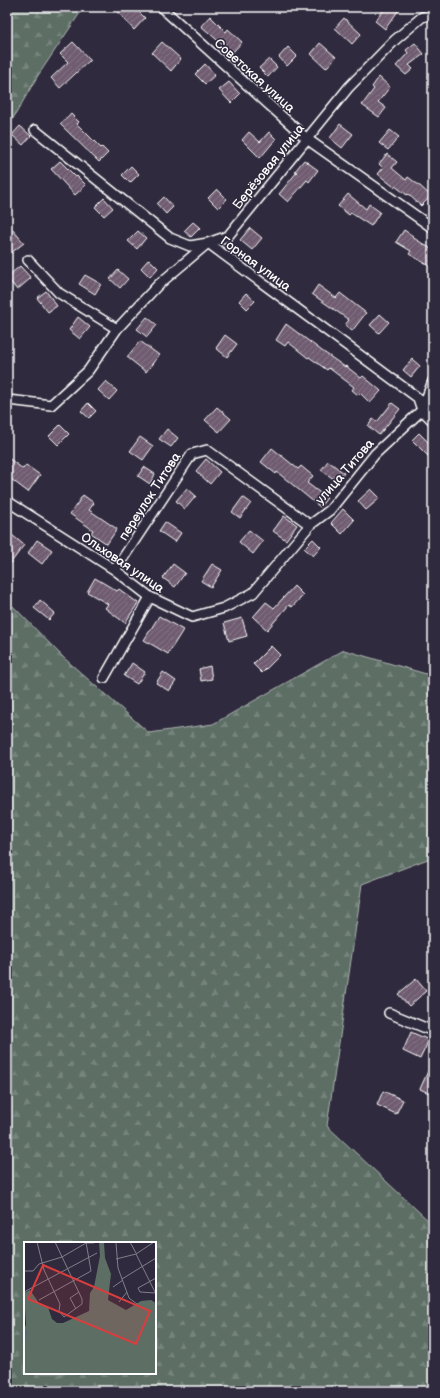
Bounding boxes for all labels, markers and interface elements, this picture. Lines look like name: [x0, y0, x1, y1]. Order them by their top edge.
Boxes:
street label: Советская улица: [211, 35, 298, 116]
street label: Берёзовая улица: [230, 121, 308, 212]
street label: Горная улица: [217, 233, 294, 295]
street label: улица Титова: [312, 435, 378, 508]
street label: переулок Титова: [115, 449, 184, 544]
street label: Ольховая улица: [78, 529, 167, 597]
inset map: [24, 1242, 156, 1374]

